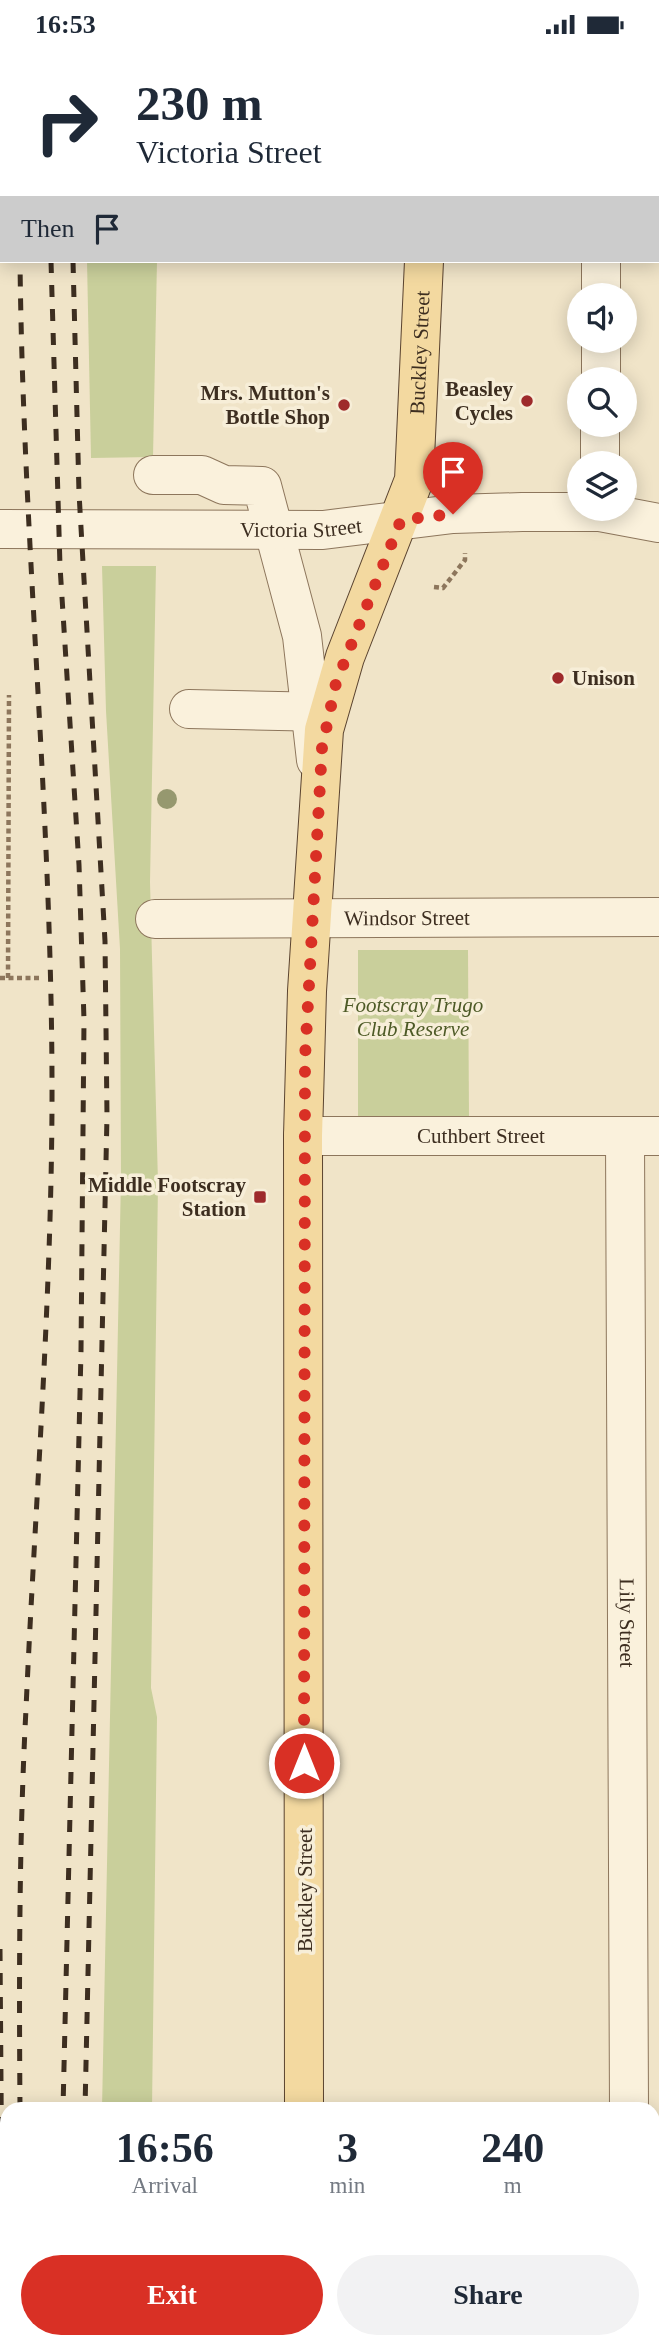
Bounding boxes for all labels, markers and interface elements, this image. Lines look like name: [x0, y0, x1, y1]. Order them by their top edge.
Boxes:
text: 16:53: [35, 10, 96, 39]
text: 230 m: [136, 76, 263, 131]
icon: right: [21, 77, 112, 168]
text: Victoria Street: [136, 134, 322, 170]
icon: arrive: [88, 210, 126, 248]
text: Then: [21, 214, 74, 243]
map controls: [567, 283, 637, 521]
button: sound: [567, 283, 637, 353]
street label: Buckley Street: [405, 290, 435, 415]
button: search: [567, 367, 637, 437]
place label: Beasley Cycles: [445, 377, 513, 425]
place label: Mrs. Mutton's Bottle Shop: [201, 381, 330, 429]
marker: Beasley Cycles: [519, 393, 535, 409]
marker: Mrs. Mutton's Bottle Shop: [336, 397, 352, 413]
pin: [423, 442, 483, 514]
button: layers: [567, 451, 637, 521]
icon: arrive: [434, 453, 472, 491]
street label: Victoria Street: [240, 513, 363, 542]
place label: Unison: [572, 666, 635, 690]
marker: Unison: [550, 670, 566, 686]
street label: Windsor Street: [344, 906, 470, 930]
park label: Footscray Trugo Club Reserve: [342, 993, 483, 1041]
street label: Cuthbert Street: [417, 1124, 545, 1148]
place label: Middle Footscray Station: [88, 1173, 246, 1221]
marker: Middle Footscray Station: [252, 1189, 268, 1205]
street label: Lily Street: [615, 1578, 639, 1668]
position arrow: [267, 1726, 341, 1800]
street label: Buckley Street: [293, 1828, 317, 1952]
text: 16:56: [116, 2125, 214, 2171]
text: 3: [337, 2125, 358, 2171]
text: 240: [481, 2125, 544, 2171]
text: Arrival: [132, 2173, 198, 2198]
text: min: [330, 2173, 365, 2198]
text: m: [504, 2173, 522, 2198]
button: Exit: [21, 2255, 323, 2335]
button: Share: [337, 2255, 639, 2335]

